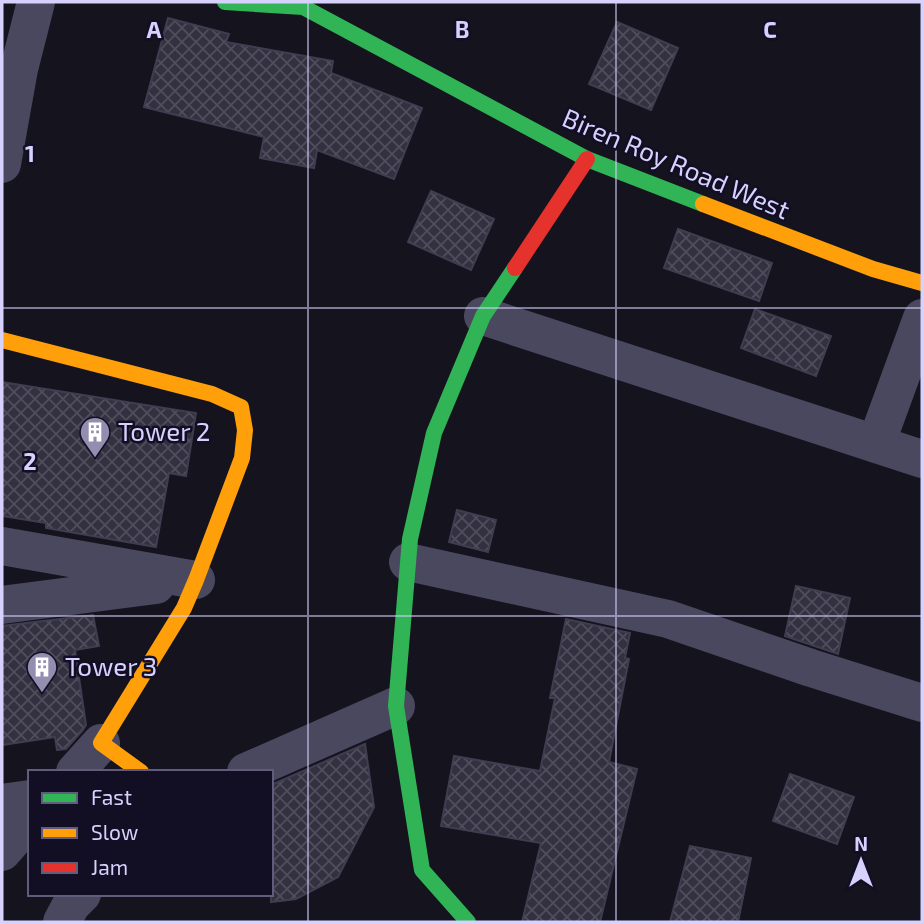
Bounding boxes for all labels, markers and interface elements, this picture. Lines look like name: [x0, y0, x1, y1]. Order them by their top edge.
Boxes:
text: A: [146, 15, 162, 43]
text: B: [455, 15, 469, 43]
text: C: [763, 15, 777, 43]
street label: Biren Roy Road West: [558, 101, 795, 225]
text: 1: [25, 139, 35, 167]
building icon: Tower 2: [78, 415, 112, 459]
place label: Tower 2: [118, 415, 210, 446]
text: 2: [23, 447, 37, 475]
building icon: Tower 3: [25, 650, 59, 694]
place label: Tower 3: [65, 650, 157, 681]
legend: [28, 770, 273, 896]
text: Fast: [91, 784, 132, 809]
text: Slow: [91, 819, 138, 844]
north arrow: [826, 826, 896, 896]
text: N: [854, 832, 868, 855]
text: Jam: [91, 854, 128, 879]

